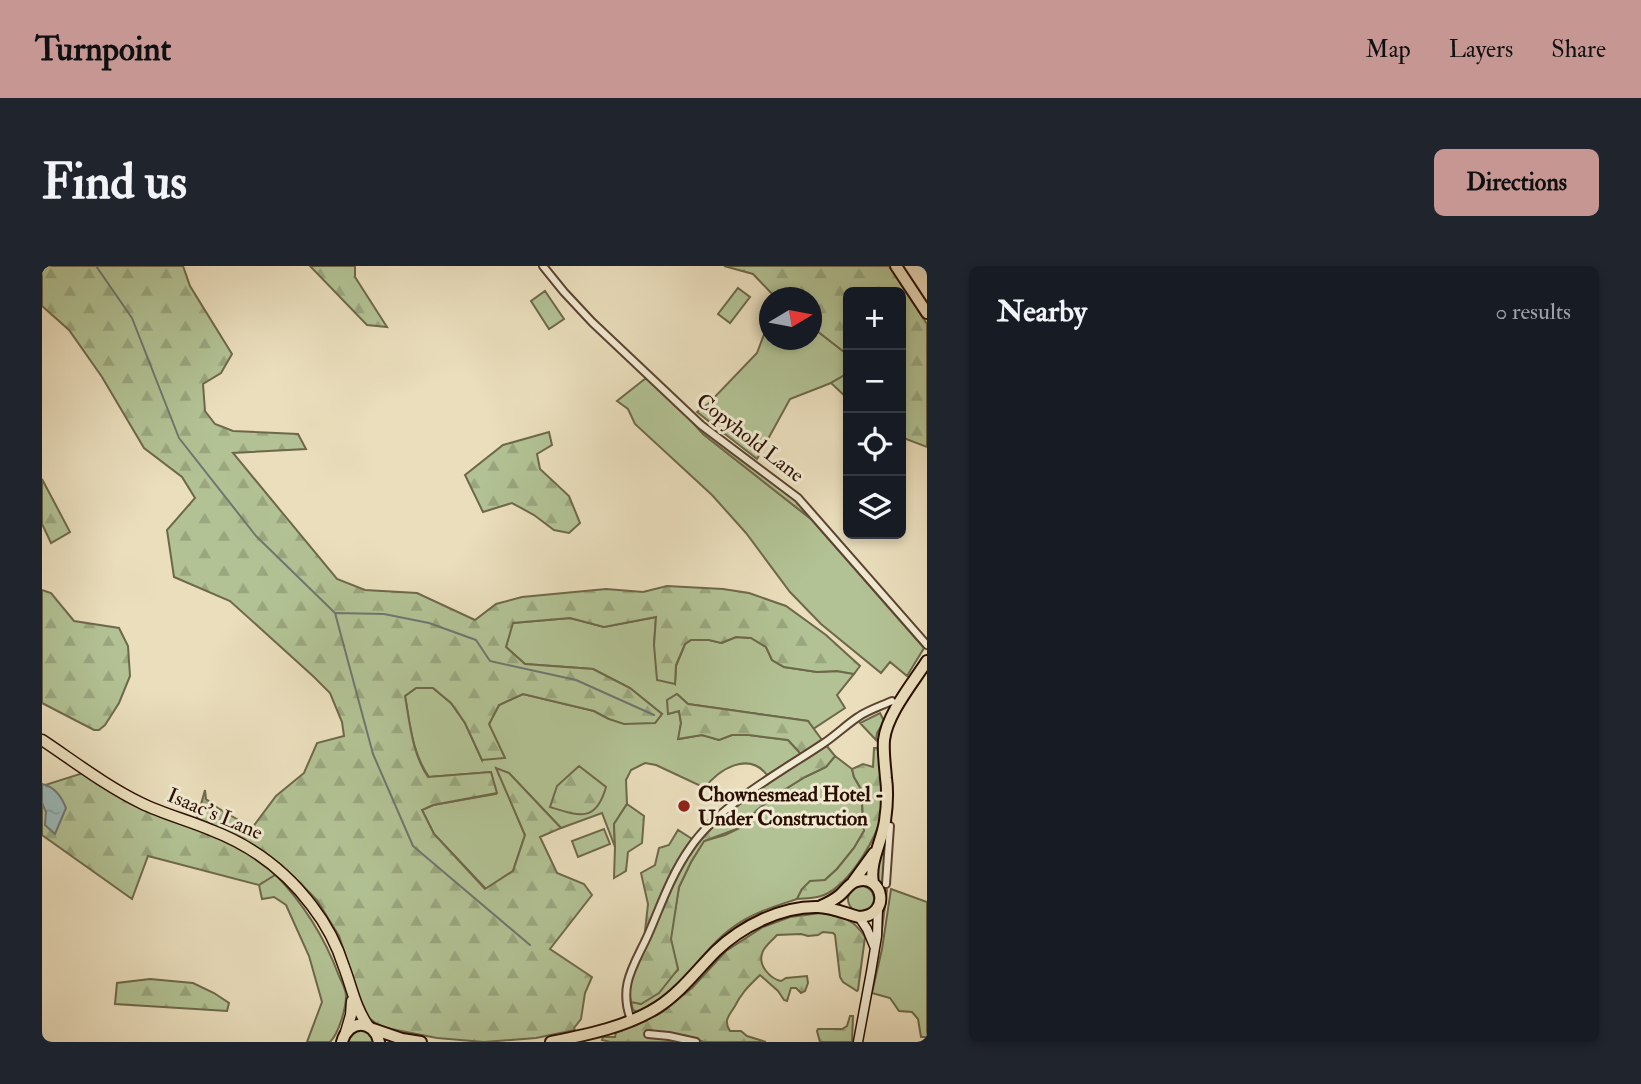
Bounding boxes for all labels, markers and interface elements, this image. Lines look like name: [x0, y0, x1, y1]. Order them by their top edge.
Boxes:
text: Turnpoint: [35, 29, 171, 70]
text: Map: [1366, 34, 1411, 65]
text: Layers: [1449, 34, 1513, 65]
text: Share: [1551, 34, 1606, 65]
button: Directions: [1434, 149, 1599, 216]
text: Find us: [42, 152, 187, 213]
north arrow: [759, 287, 822, 350]
map controls: [843, 287, 906, 539]
button: +: [843, 287, 906, 350]
text: Nearby: [997, 293, 1087, 330]
text: 0 results: [1495, 297, 1571, 326]
button: −: [843, 350, 906, 413]
street label: Copyhold Lane: [691, 387, 810, 489]
button: locate: [843, 413, 906, 476]
button: layers: [843, 476, 906, 539]
place label: Chownesmead Hotel - Under Construction: [698, 781, 884, 832]
street label: Isaac's Lane: [163, 782, 267, 846]
marker: Chownesmead Hotel - Under Construction: [676, 798, 692, 814]

